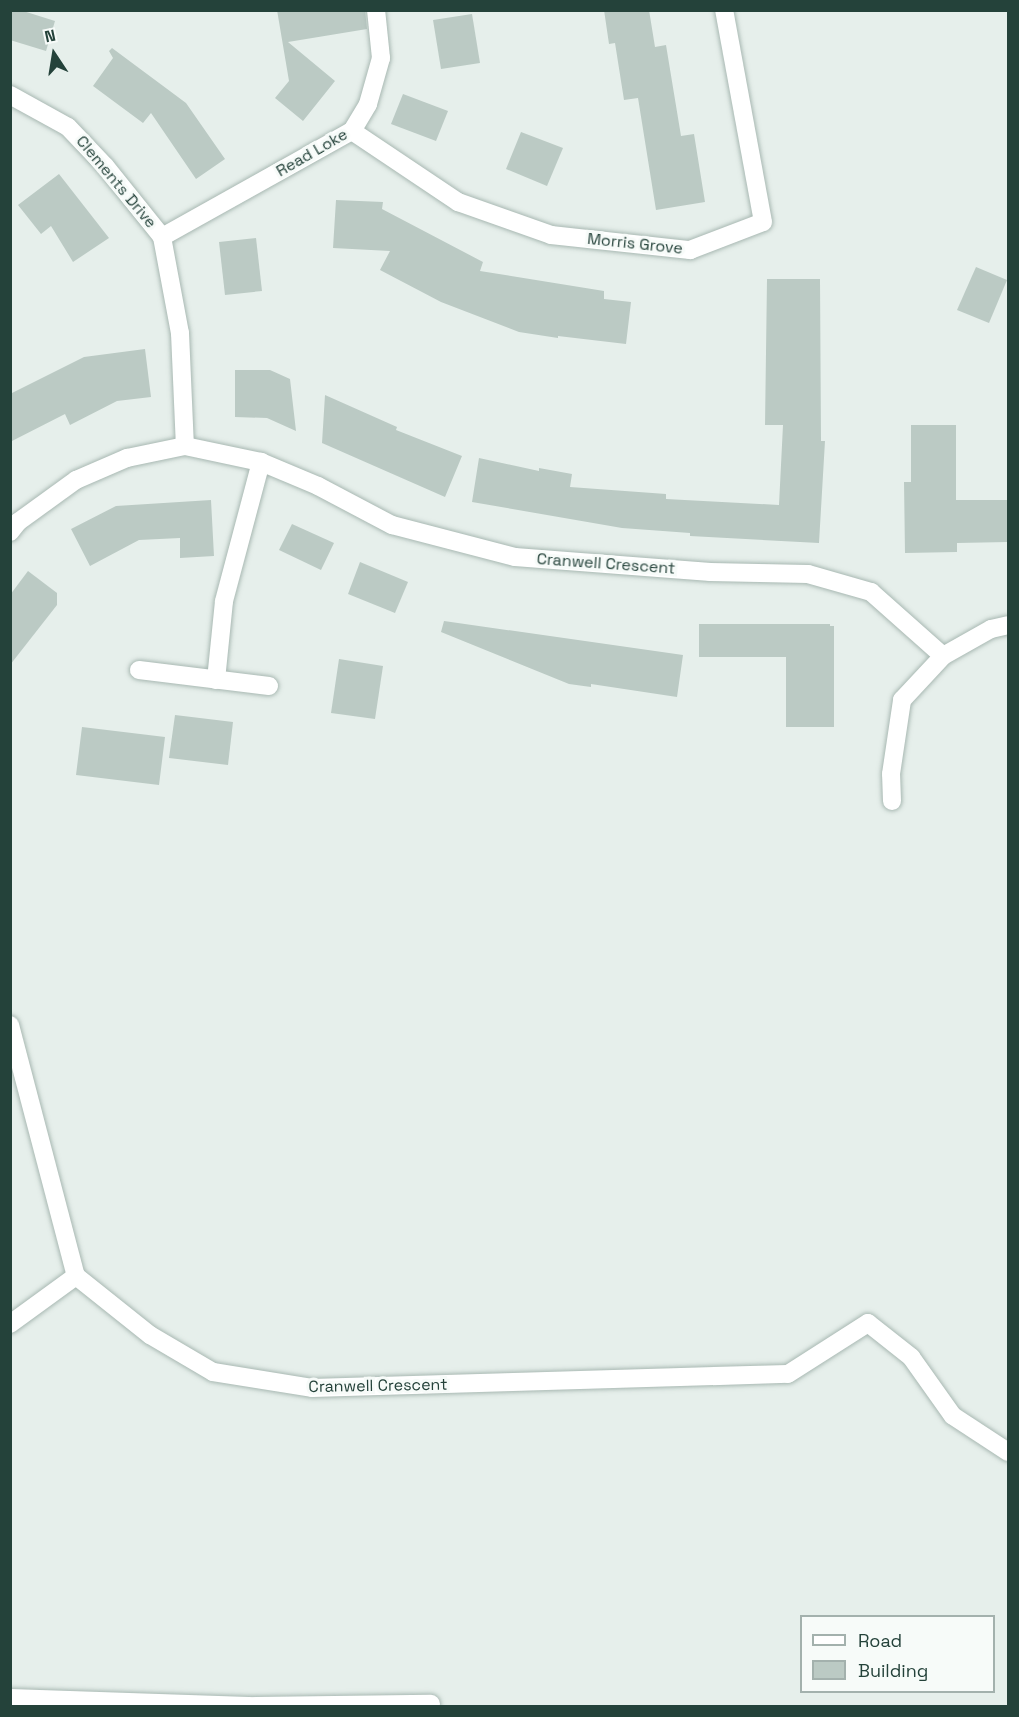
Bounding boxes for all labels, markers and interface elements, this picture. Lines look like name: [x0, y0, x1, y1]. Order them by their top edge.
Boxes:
north arrow: [24, 24, 84, 84]
text: N: [43, 25, 58, 47]
street label: Read Loke: [273, 125, 351, 181]
street label: Clements Drive: [72, 132, 160, 232]
street label: Morris Grove: [586, 229, 684, 259]
street label: Cranwell Crescent: [536, 550, 676, 578]
street label: Cranwell Crescent: [308, 1375, 448, 1397]
legend: [800, 1615, 995, 1693]
text: Road: [858, 1629, 902, 1652]
text: Building: [858, 1659, 928, 1682]

